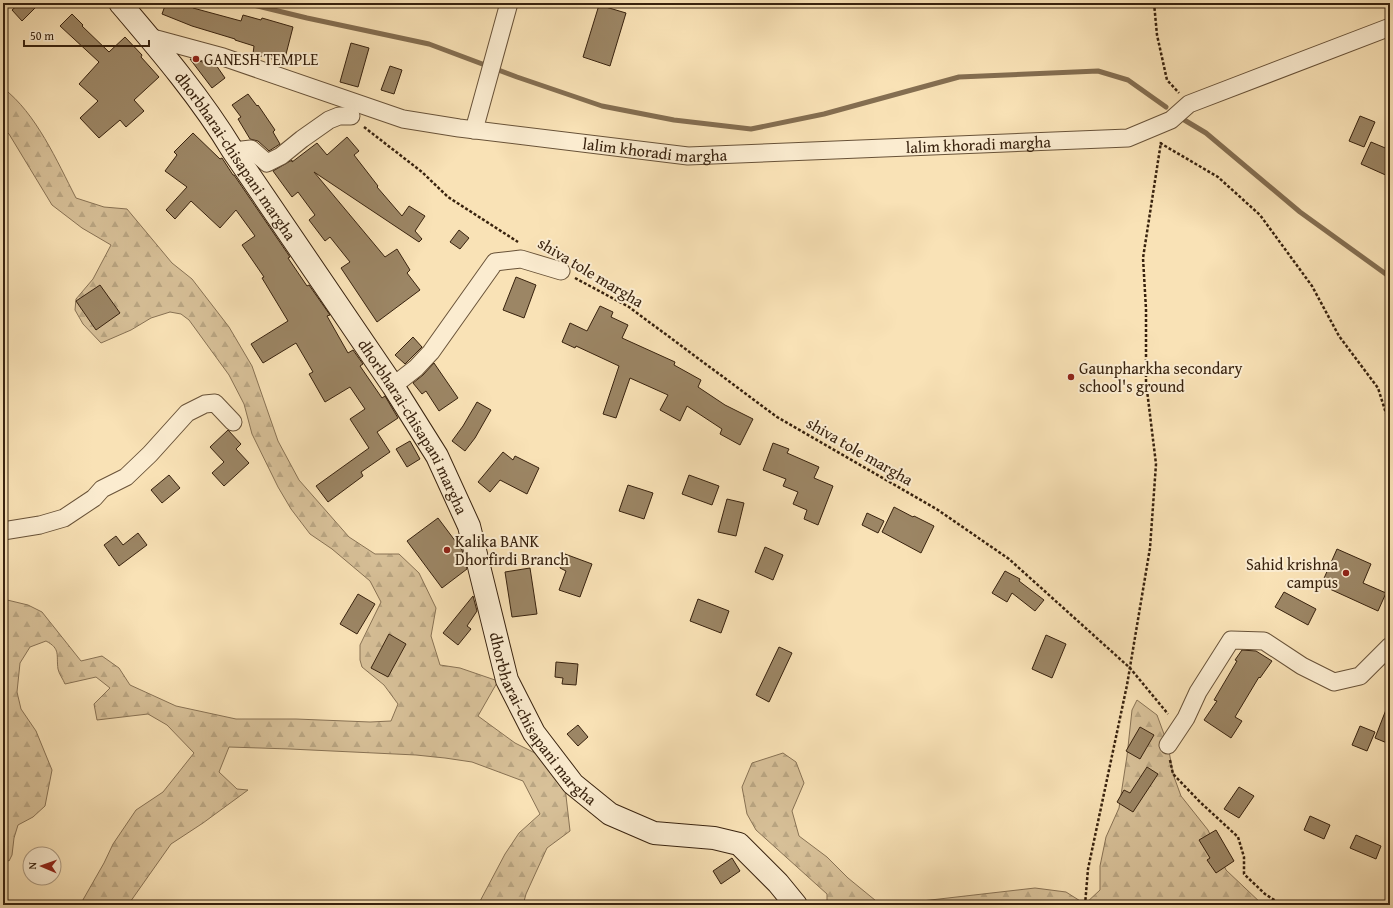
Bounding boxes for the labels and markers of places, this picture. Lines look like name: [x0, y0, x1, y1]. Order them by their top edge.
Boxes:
place label: GANESH TEMPLE: [204, 47, 318, 71]
marker: GANESH TEMPLE: [191, 54, 201, 64]
place label: Gaunpharkha secondary school's ground: [1079, 356, 1242, 398]
marker: Gaunpharkha secondary school's ground: [1066, 372, 1076, 382]
place label: Kalika BANK Dhorfirdi Branch: [455, 529, 569, 571]
marker: Kalika BANK Dhorfirdi Branch: [442, 545, 452, 555]
place label: Sahid krishna campus: [1246, 552, 1338, 594]
marker: Sahid krishna campus: [1341, 568, 1351, 578]

